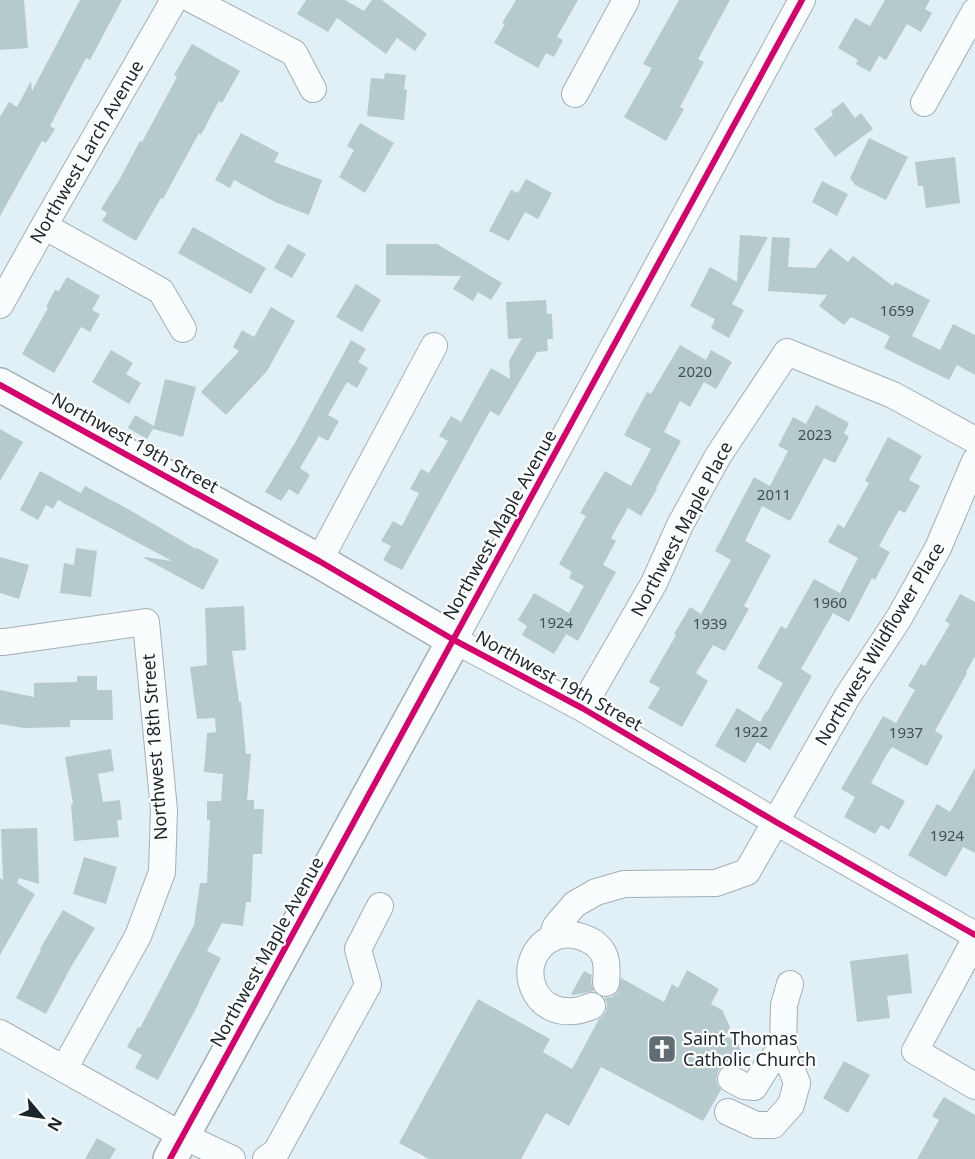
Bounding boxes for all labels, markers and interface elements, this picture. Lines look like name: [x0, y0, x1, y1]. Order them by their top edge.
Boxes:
street label: Northwest Larch Avenue: [24, 55, 149, 248]
house number: 1659: [880, 300, 914, 320]
house number: 2020: [678, 361, 712, 381]
street label: Northwest 19th Street: [48, 386, 223, 498]
house number: 2023: [798, 424, 832, 444]
street label: Northwest Maple Avenue: [437, 425, 561, 624]
street label: Northwest Maple Place: [625, 437, 738, 620]
house number: 2011: [757, 484, 791, 504]
street label: Northwest Wildflower Place: [809, 537, 949, 750]
house number: 1960: [813, 592, 847, 612]
house number: 1924: [539, 612, 574, 632]
house number: 1939: [693, 613, 727, 633]
street label: Northwest 19th Street: [472, 624, 647, 736]
street label: Northwest 18th Street: [135, 653, 172, 841]
house number: 1922: [734, 721, 768, 741]
house number: 1937: [889, 722, 923, 742]
house number: 1924: [930, 825, 965, 845]
street label: Northwest Maple Avenue: [204, 852, 328, 1051]
place label: Saint Thomas Catholic Church: [683, 1026, 816, 1071]
church icon: Saint Thomas Catholic Church: [646, 1033, 678, 1065]
north arrow: [12, 1087, 72, 1147]
text: N: [42, 1113, 68, 1135]

